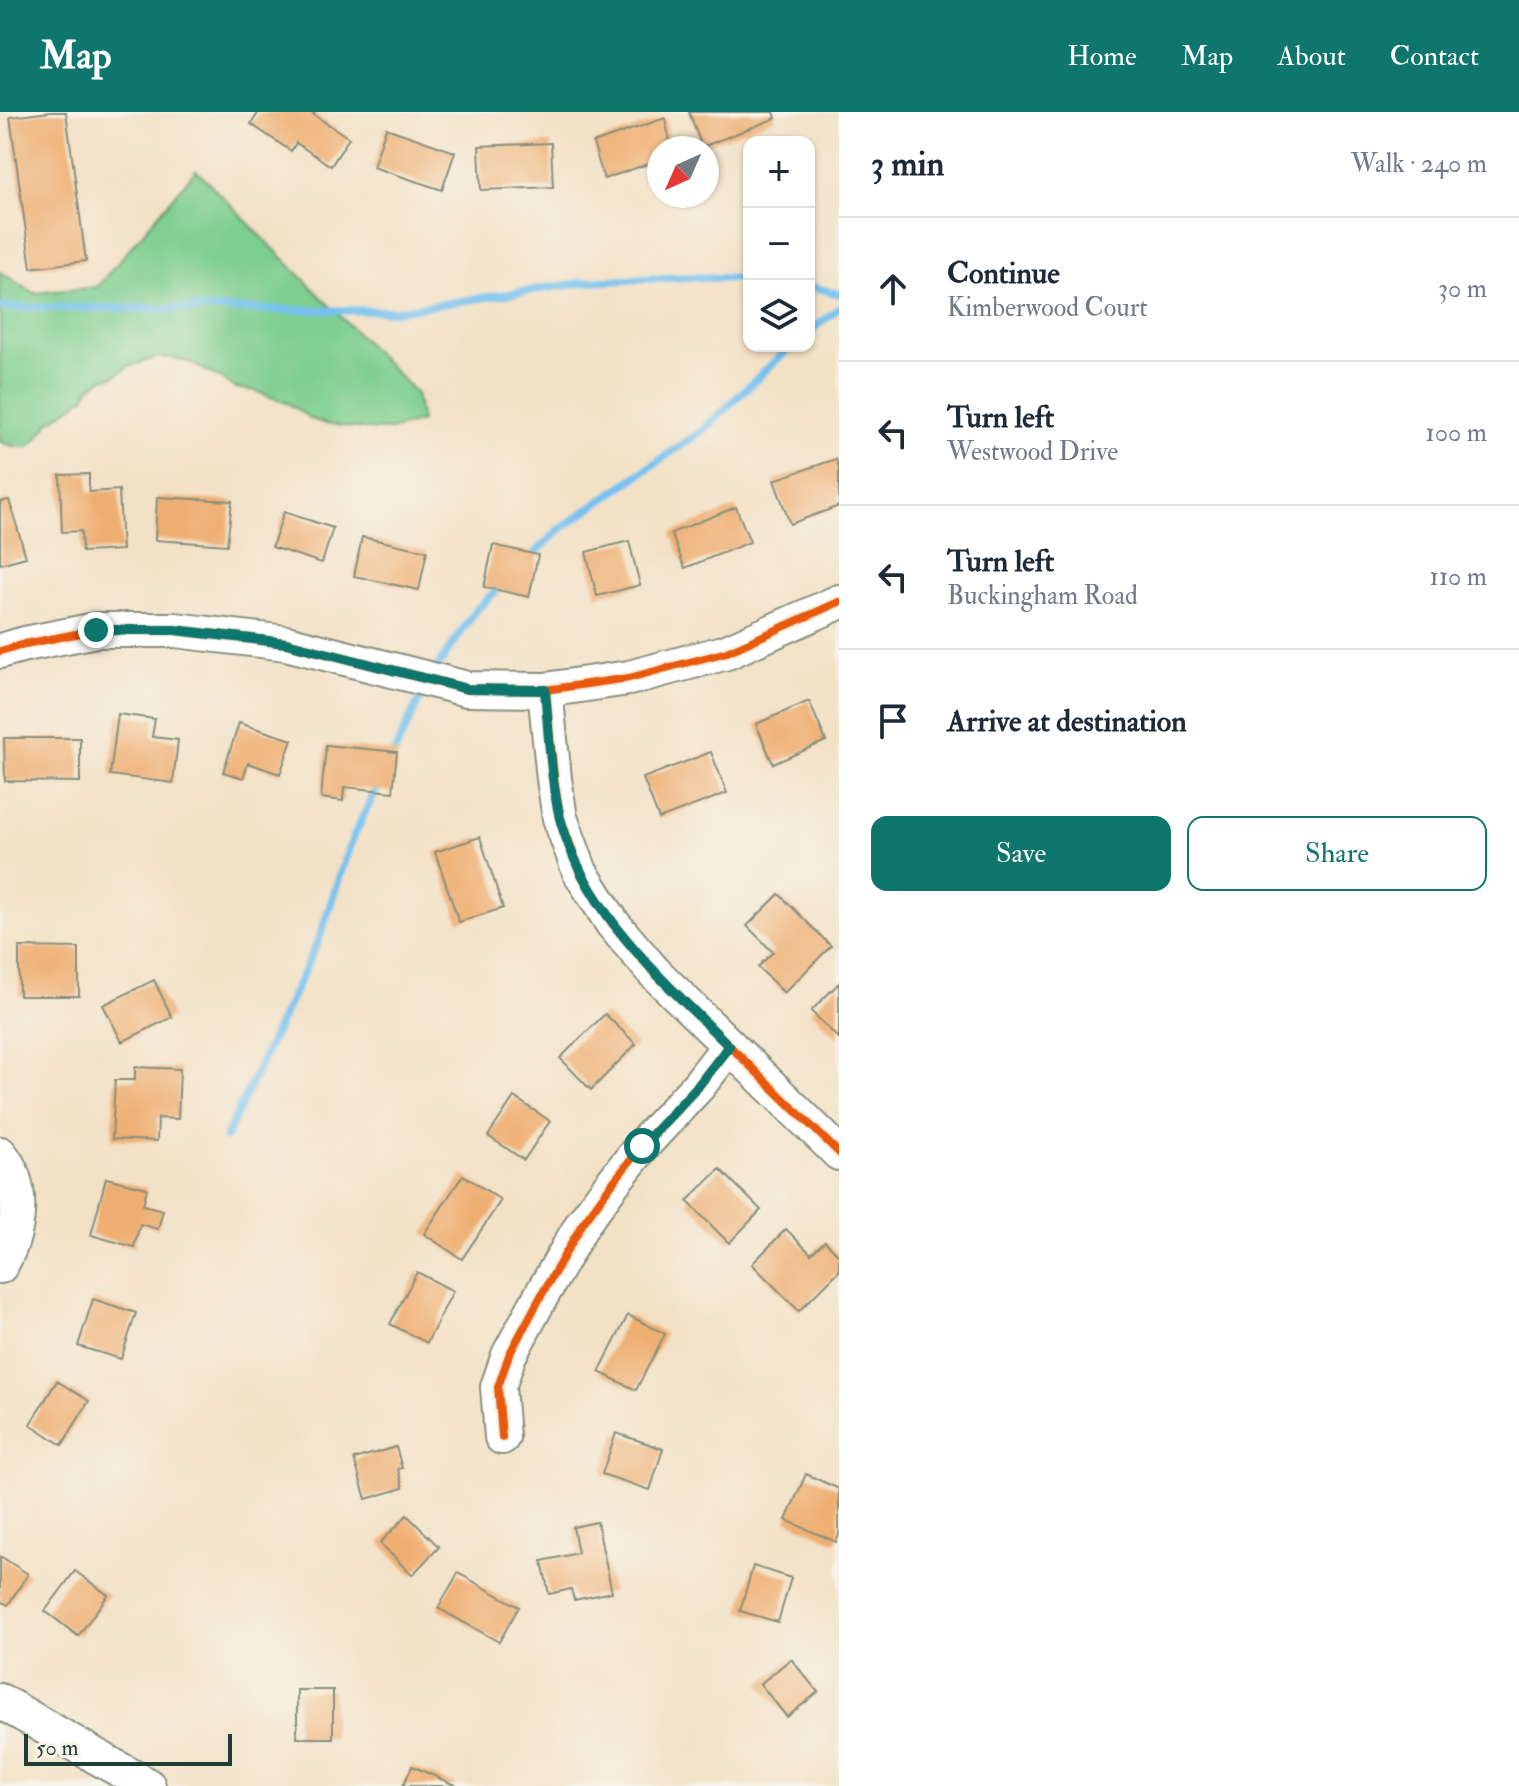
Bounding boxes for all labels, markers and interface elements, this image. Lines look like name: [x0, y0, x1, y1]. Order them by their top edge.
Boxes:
text: Map: [40, 32, 111, 80]
text: Home: [1067, 39, 1137, 74]
text: Map: [1181, 39, 1233, 74]
text: About: [1277, 39, 1346, 74]
text: Contact: [1390, 39, 1479, 74]
north arrow: [647, 136, 719, 208]
map controls: [743, 136, 815, 352]
button: +: [743, 136, 815, 208]
text: 3 min: [871, 143, 944, 186]
text: Walk · 240 m: [1351, 148, 1487, 180]
button: −: [743, 208, 815, 280]
text: Continue: [947, 255, 1060, 292]
icon: ahead: [871, 267, 915, 311]
text: 30 m: [1438, 273, 1487, 305]
button: layers: [743, 280, 815, 352]
text: Kimberwood Court: [947, 292, 1148, 324]
text: Turn left: [947, 399, 1054, 436]
icon: left: [871, 411, 915, 455]
text: 100 m: [1426, 417, 1487, 449]
text: Westwood Drive: [947, 436, 1118, 468]
text: Turn left: [947, 543, 1054, 580]
icon: left: [871, 555, 915, 599]
text: 110 m: [1430, 561, 1487, 593]
text: Buckingham Road: [947, 580, 1138, 612]
route end: [78, 612, 114, 648]
icon: arrive: [871, 699, 915, 743]
text: Arrive at destination: [947, 703, 1187, 740]
button: Save: [871, 816, 1171, 891]
button: Share: [1187, 816, 1487, 891]
route start: [624, 1128, 660, 1164]
scale bar: [24, 1730, 232, 1766]
text: 50 m: [36, 1734, 78, 1762]

